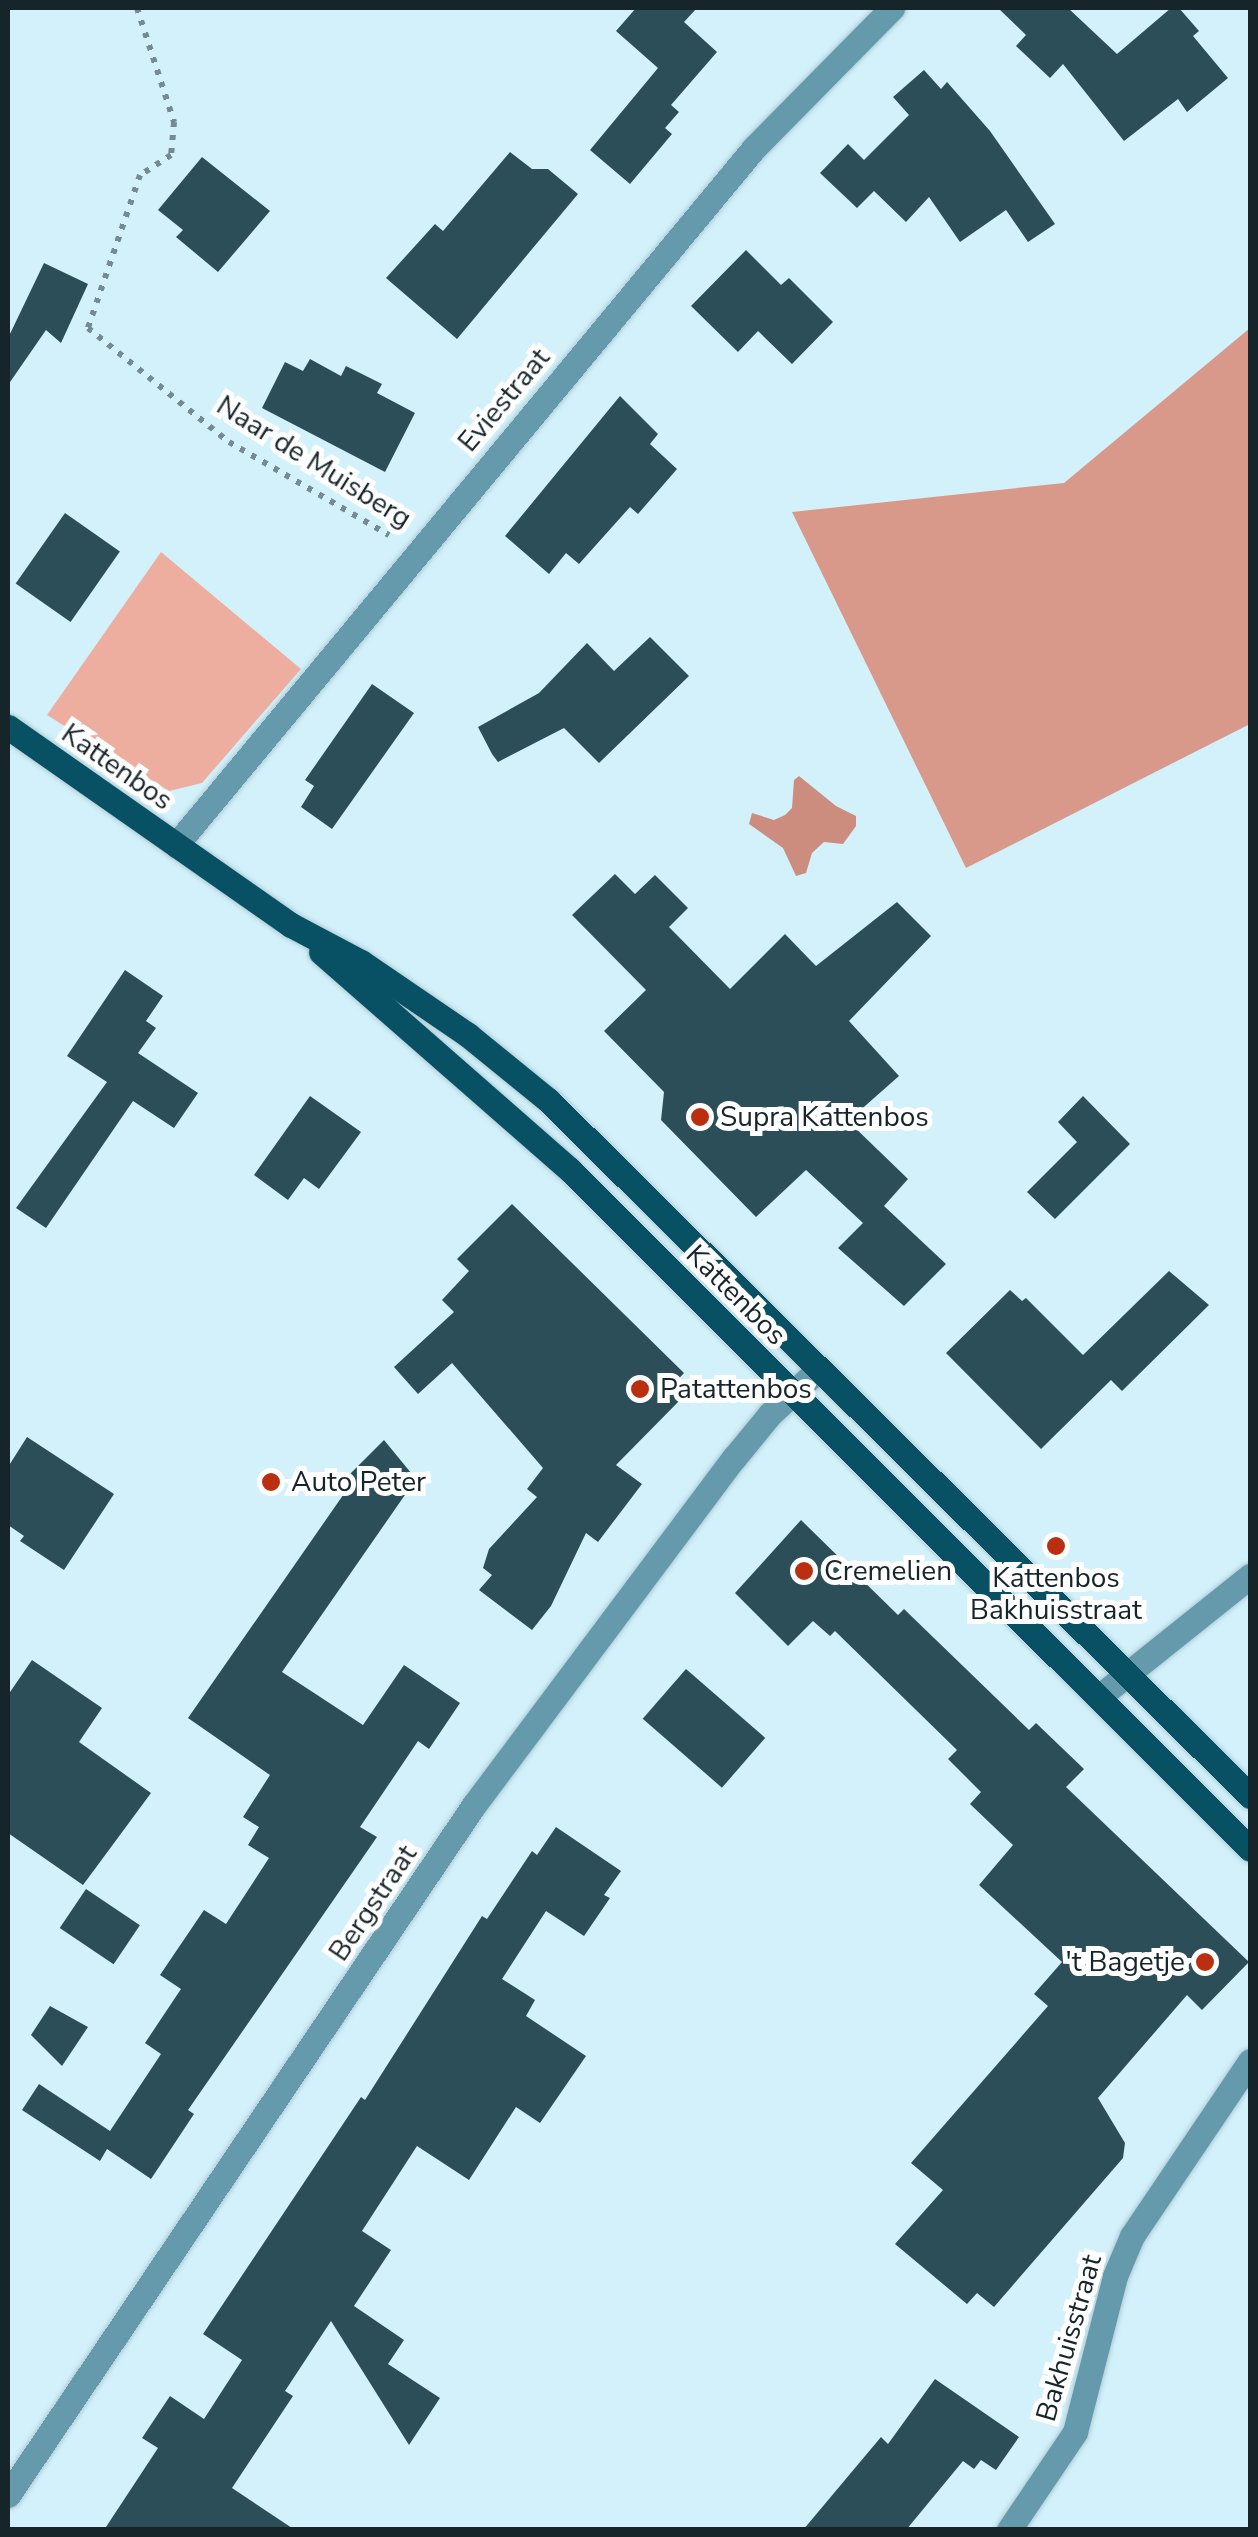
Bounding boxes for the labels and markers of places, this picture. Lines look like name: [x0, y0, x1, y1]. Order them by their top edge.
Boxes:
place label: Supra Kattenbos: [720, 1100, 929, 1134]
marker: Supra Kattenbos: [689, 1106, 711, 1128]
place label: Patattenbos: [660, 1372, 812, 1406]
marker: Patattenbos: [629, 1378, 651, 1400]
place label: Auto Peter: [291, 1465, 426, 1499]
marker: Auto Peter: [260, 1471, 282, 1493]
marker: Kattenbos Bakhuisstraat: [1045, 1535, 1067, 1557]
place label: Cremelien: [824, 1554, 952, 1588]
marker: Cremelien: [793, 1560, 815, 1582]
place label: Kattenbos Bakhuisstraat: [970, 1561, 1142, 1627]
place label: 't Bagetje: [1065, 1945, 1185, 1979]
marker: 't Bagetje: [1194, 1951, 1216, 1973]

